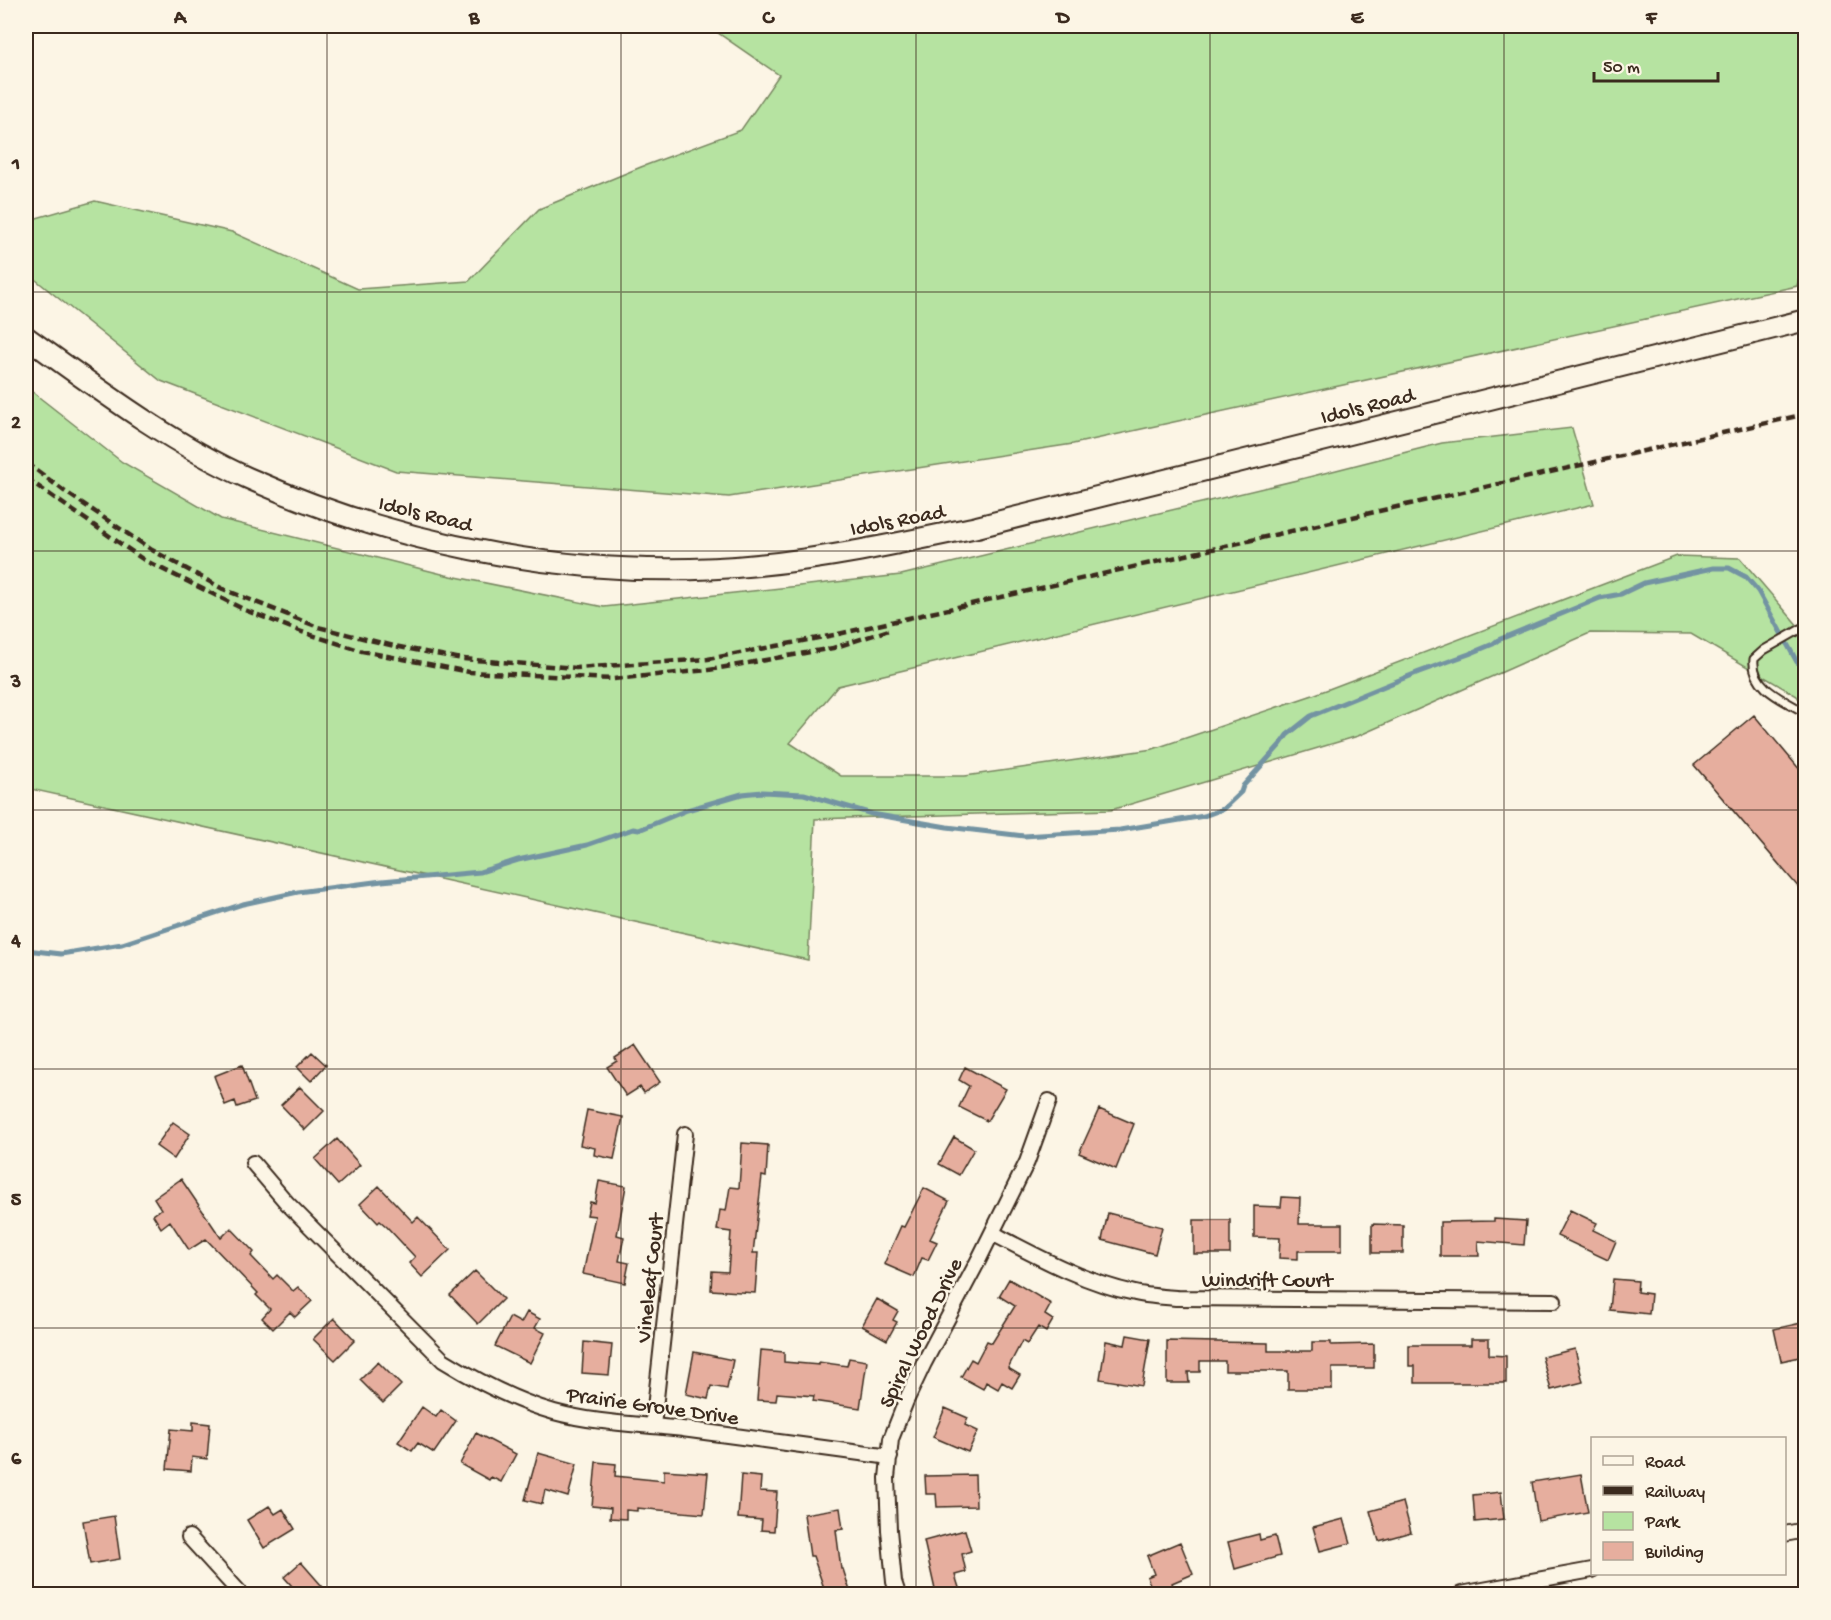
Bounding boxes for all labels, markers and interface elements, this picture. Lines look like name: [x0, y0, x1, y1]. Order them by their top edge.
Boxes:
text: A: [173, 8, 188, 31]
text: B: [468, 8, 480, 31]
text: C: [762, 8, 776, 31]
text: D: [1054, 8, 1070, 31]
text: E: [1351, 8, 1365, 31]
text: F: [1645, 8, 1658, 31]
scale bar: [1594, 45, 1718, 83]
text: 50 m: [1603, 58, 1640, 79]
text: 1: [11, 154, 20, 177]
street label: Idols Road: [1318, 383, 1420, 432]
text: 2: [11, 413, 21, 436]
street label: Idols Road: [375, 492, 477, 541]
street label: Idols Road: [848, 500, 949, 544]
text: 3: [10, 672, 21, 695]
text: 4: [10, 931, 21, 954]
text: 5: [11, 1190, 22, 1213]
street label: Vineleaf Court: [632, 1211, 672, 1345]
street label: Spiral Wood Drive: [875, 1254, 970, 1413]
street label: Windrift Court: [1202, 1269, 1334, 1295]
street label: Prairie Grove Drive: [564, 1383, 741, 1433]
legend: [1591, 1437, 1786, 1575]
text: 6: [11, 1449, 22, 1472]
text: Road: [1645, 1453, 1686, 1474]
text: Railway: [1645, 1483, 1705, 1504]
text: Park: [1644, 1513, 1681, 1534]
text: Building: [1644, 1543, 1704, 1564]

